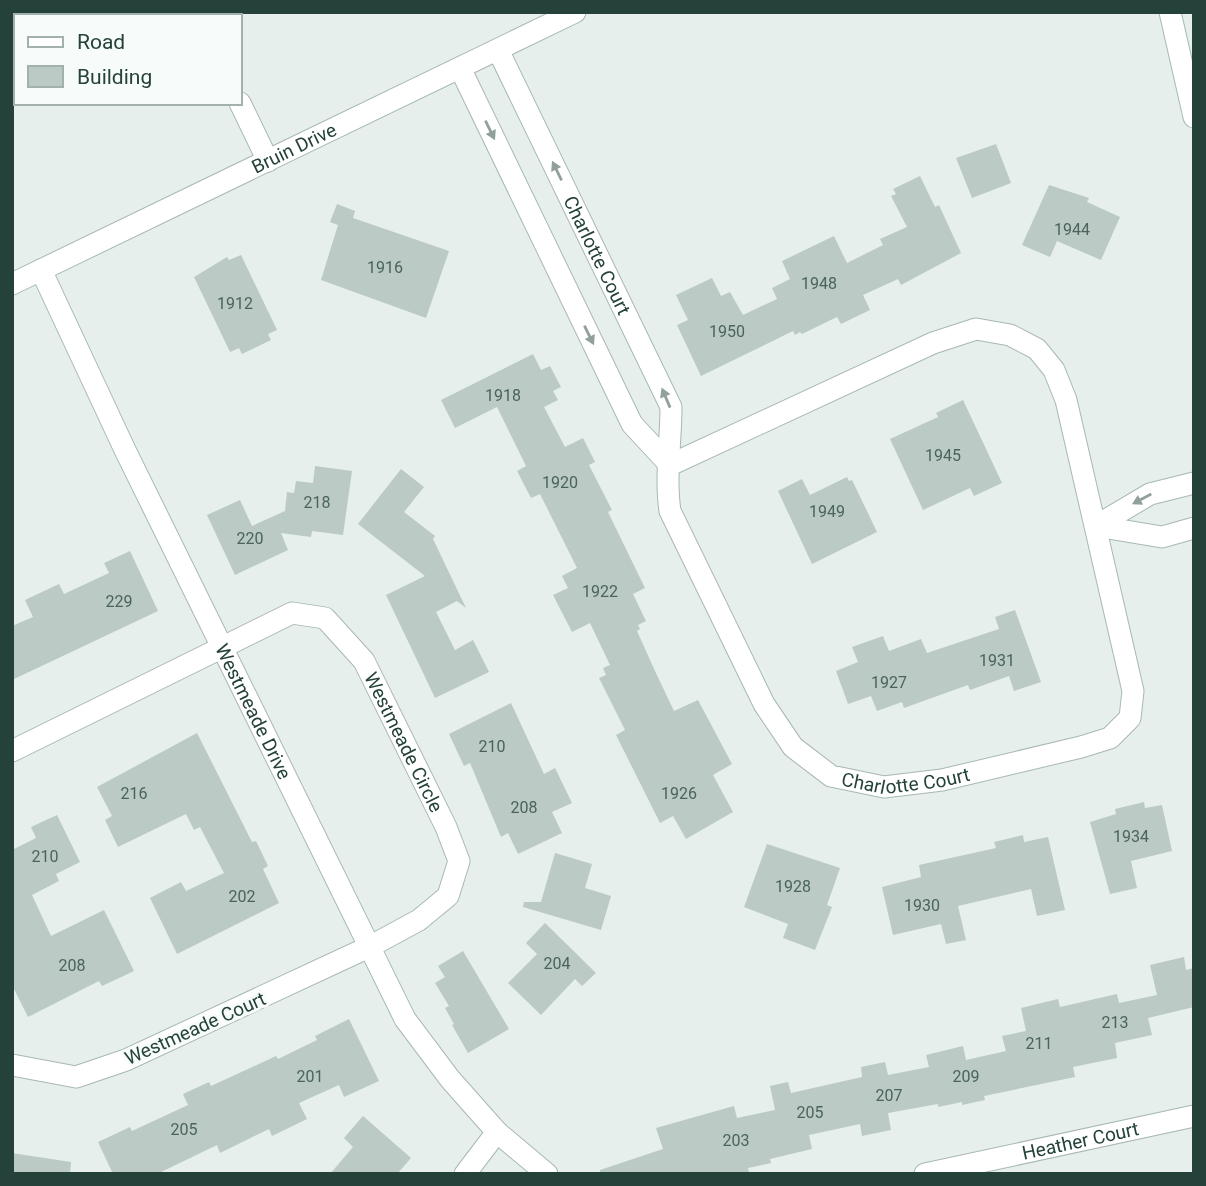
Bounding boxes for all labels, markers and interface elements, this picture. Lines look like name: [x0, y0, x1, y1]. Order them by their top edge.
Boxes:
legend: [14, 14, 242, 105]
text: Road: [77, 30, 125, 54]
text: Building: [77, 65, 152, 89]
street label: Bruin Drive: [248, 118, 340, 179]
one-way arrow: [484, 120, 496, 140]
one-way arrow: [551, 161, 563, 181]
street label: Charlotte Court: [558, 192, 635, 319]
house number: 1944: [1054, 220, 1090, 239]
house number: 1916: [367, 258, 403, 277]
house number: 1948: [801, 274, 837, 293]
house number: 1912: [217, 294, 253, 313]
house number: 1950: [709, 322, 745, 341]
one-way arrow: [583, 325, 594, 345]
house number: 1918: [485, 386, 521, 405]
one-way arrow: [660, 388, 672, 408]
house number: 1945: [925, 446, 961, 465]
house number: 1920: [542, 473, 578, 492]
one-way arrow: [1132, 492, 1152, 504]
house number: 218: [304, 493, 330, 512]
house number: 1949: [809, 502, 845, 521]
house number: 220: [237, 529, 263, 548]
house number: 1922: [582, 582, 618, 601]
house number: 229: [106, 592, 132, 611]
street label: Westmeade Drive: [210, 640, 296, 783]
house number: 1931: [979, 651, 1015, 670]
street label: Westmeade Circle: [359, 669, 448, 816]
house number: 1927: [871, 673, 907, 692]
house number: 210: [479, 737, 505, 756]
street label: Charlotte Court: [840, 763, 972, 799]
house number: 216: [121, 784, 147, 803]
house number: 1926: [661, 784, 697, 803]
house number: 208: [511, 798, 537, 817]
house number: 1934: [1113, 827, 1149, 846]
house number: 210: [32, 847, 58, 866]
house number: 1928: [775, 877, 811, 896]
house number: 202: [229, 887, 255, 906]
house number: 1930: [904, 896, 940, 915]
house number: 204: [544, 954, 570, 973]
house number: 208: [59, 956, 85, 975]
street label: Westmeade Court: [121, 987, 269, 1070]
house number: 213: [1102, 1013, 1128, 1032]
house number: 211: [1026, 1034, 1052, 1053]
house number: 201: [297, 1067, 323, 1086]
house number: 209: [953, 1067, 979, 1086]
house number: 207: [876, 1086, 902, 1105]
house number: 205: [797, 1103, 823, 1122]
street label: Heather Court: [1020, 1117, 1141, 1165]
house number: 205: [171, 1120, 197, 1139]
house number: 203: [723, 1131, 749, 1150]

